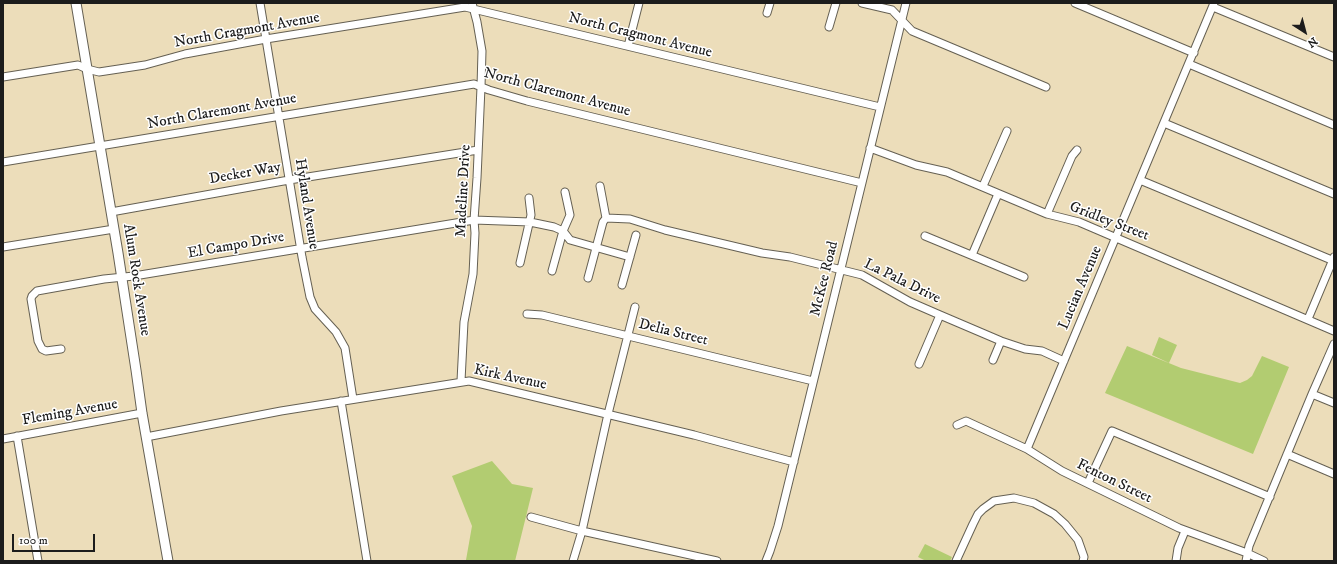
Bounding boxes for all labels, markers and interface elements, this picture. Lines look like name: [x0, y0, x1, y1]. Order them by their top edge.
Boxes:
street label: North Cragmont Avenue: [173, 9, 321, 53]
street label: North Cragmont Avenue: [566, 9, 714, 63]
north arrow: [1285, 12, 1325, 52]
text: N: [1304, 33, 1320, 50]
street label: North Claremont Avenue: [482, 65, 632, 121]
street label: North Claremont Avenue: [146, 90, 298, 134]
street label: Madeline Drive: [453, 144, 475, 238]
street label: Hyland Avenue: [290, 157, 322, 251]
street label: Decker Way: [208, 159, 282, 189]
street label: Gridley Street: [1067, 199, 1151, 245]
street label: Alum Rock Avenue: [118, 223, 154, 337]
street label: El Campo Drive: [186, 229, 286, 263]
street label: McKee Road: [807, 239, 843, 319]
street label: Lucian Avenue: [1055, 243, 1107, 333]
street label: La Pala Drive: [861, 256, 943, 308]
street label: Delia Street: [636, 316, 710, 350]
street label: Kirk Avenue: [472, 362, 548, 394]
street label: Fleming Avenue: [21, 396, 119, 430]
street label: Fenton Street: [1073, 456, 1155, 508]
scale bar: [14, 526, 97, 552]
text: 100 m: [19, 533, 48, 548]

